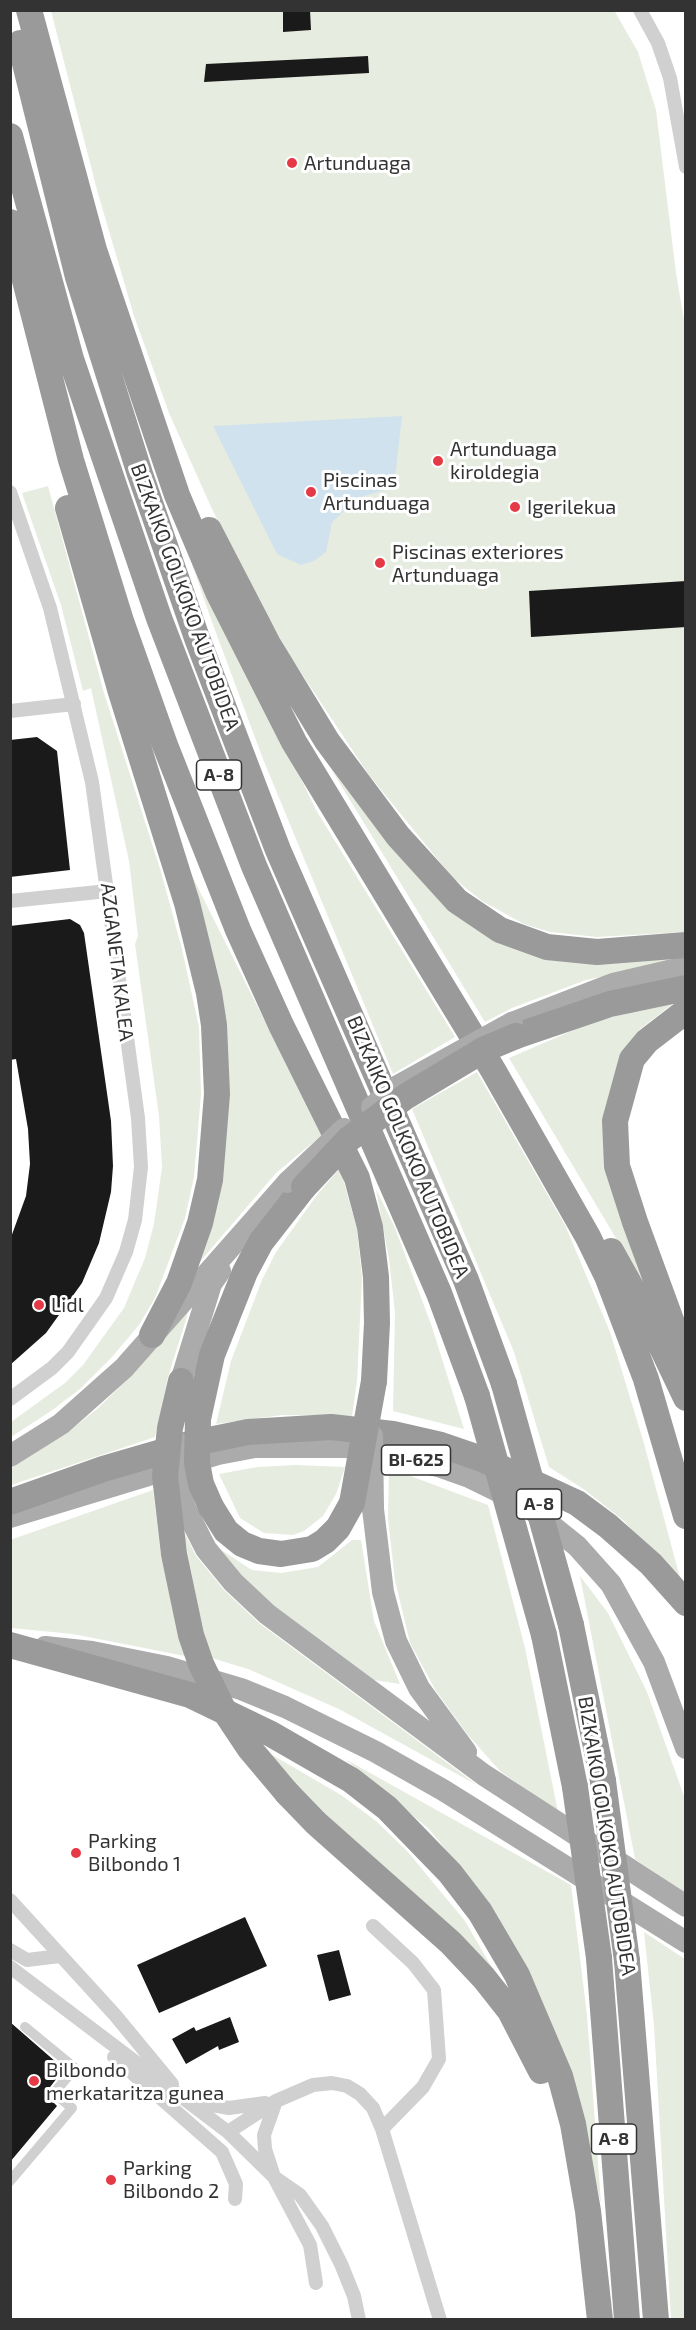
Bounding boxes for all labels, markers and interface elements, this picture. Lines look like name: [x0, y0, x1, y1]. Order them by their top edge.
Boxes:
place label: Artunduaga: [304, 151, 411, 175]
marker: Artunduaga: [285, 156, 299, 170]
place label: Artunduaga kiroldegia: [450, 437, 557, 484]
marker: Artunduaga kiroldegia: [431, 454, 445, 468]
street label: BIZKAIKO GOLKOKO AUTOBIDEA: [125, 460, 245, 734]
place label: Piscinas Artunduaga: [323, 468, 430, 515]
marker: Piscinas Artunduaga: [304, 485, 318, 499]
place label: Igerilekua: [527, 495, 616, 519]
marker: Igerilekua: [508, 500, 522, 514]
place label: Piscinas exteriores Artunduaga: [392, 540, 564, 587]
marker: Piscinas exteriores Artunduaga: [373, 556, 387, 570]
road number: A-8: [196, 760, 242, 790]
street label: AZGANETA KALEA: [95, 881, 139, 1043]
street label: BIZKAIKO GOLKOKO AUTOBIDEA: [342, 1012, 474, 1282]
place label: Lidl: [51, 1293, 84, 1317]
marker: Lidl: [32, 1298, 46, 1312]
road number: BI-625: [382, 1445, 450, 1475]
road number: A-8: [516, 1489, 562, 1519]
street label: BIZKAIKO GOLKOKO AUTOBIDEA: [573, 1695, 641, 1977]
place label: Parking Bilbondo 1: [88, 1829, 181, 1876]
marker: Parking Bilbondo 1: [69, 1846, 83, 1860]
place label: Bilbondo merkataritza gunea: [46, 2058, 224, 2105]
marker: Bilbondo merkataritza gunea: [27, 2074, 41, 2088]
road number: A-8: [592, 2124, 636, 2154]
place label: Parking Bilbondo 2: [123, 2156, 219, 2203]
marker: Parking Bilbondo 2: [104, 2173, 118, 2187]

